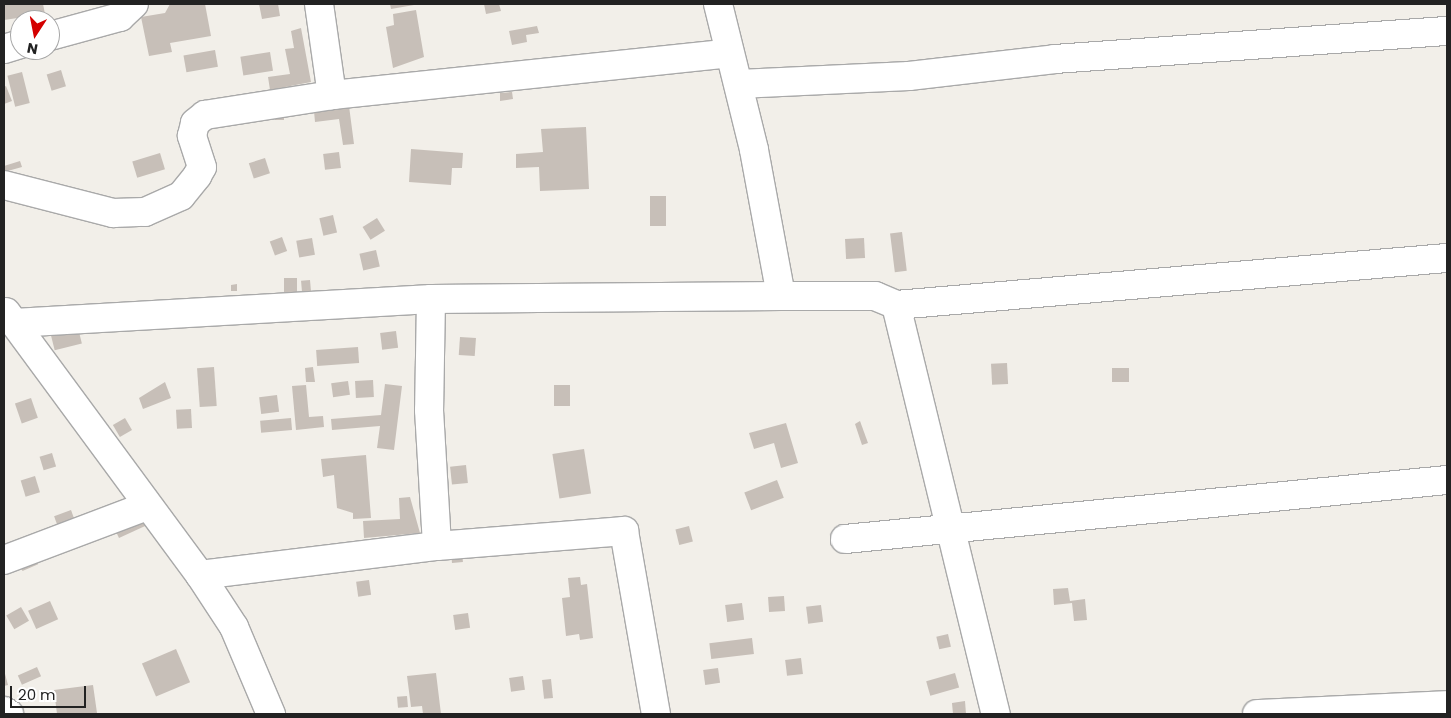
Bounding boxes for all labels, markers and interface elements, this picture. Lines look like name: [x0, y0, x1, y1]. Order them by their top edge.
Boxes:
north arrow: [10, 10, 60, 60]
text: N: [25, 38, 39, 60]
scale bar: [12, 676, 89, 708]
text: 20 m: [18, 684, 56, 705]

